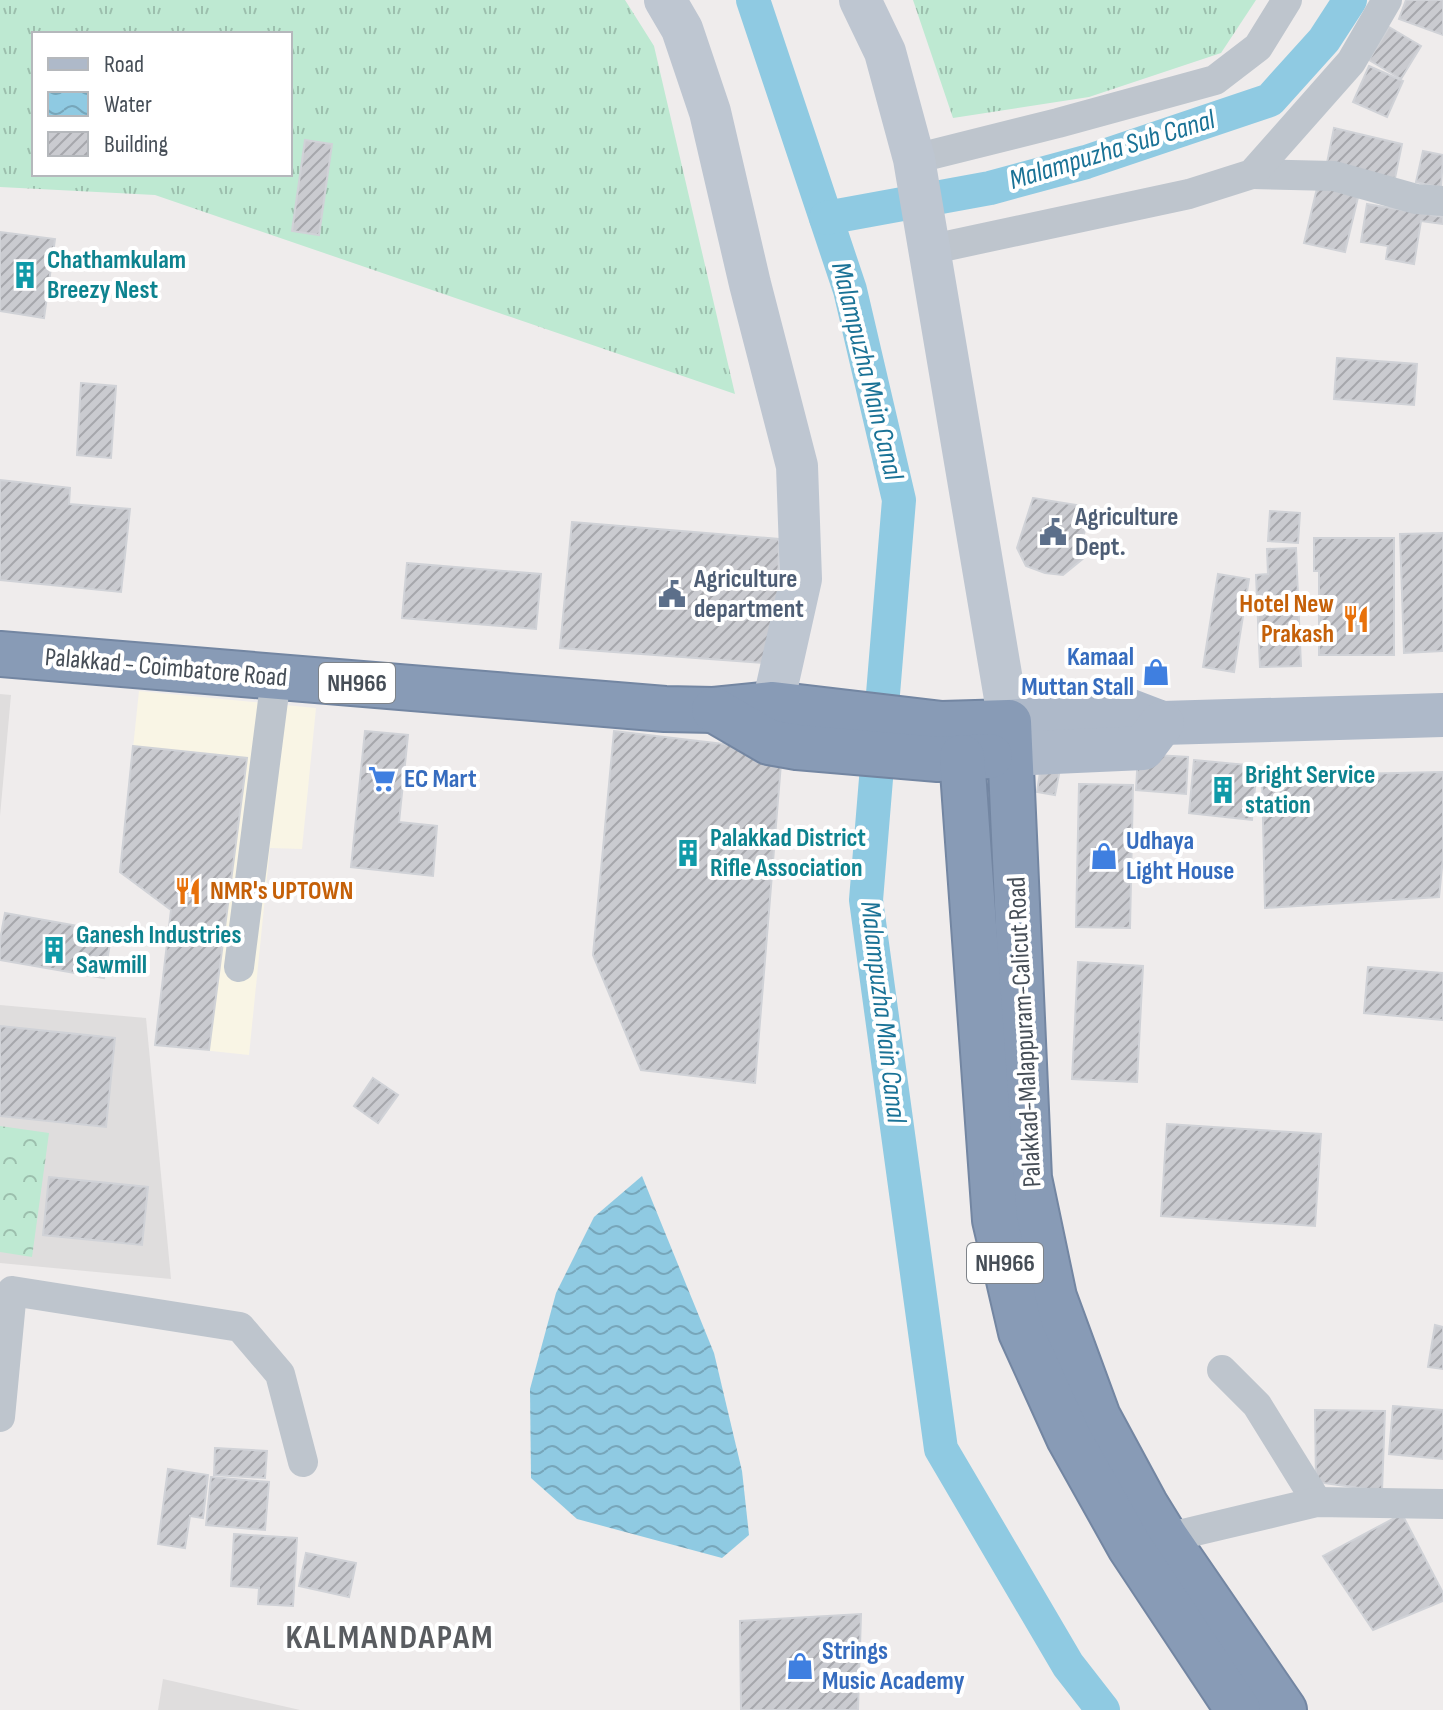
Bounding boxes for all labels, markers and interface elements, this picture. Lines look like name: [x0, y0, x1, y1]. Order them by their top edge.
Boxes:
legend: [32, 32, 292, 176]
text: Road: [104, 50, 144, 79]
text: Water: [104, 90, 152, 119]
water label: Malampuzha Sub Canal: [1005, 103, 1220, 197]
text: Building: [104, 130, 168, 159]
place label: Chathamkulam Breezy Nest: [47, 245, 186, 306]
water label: Malampuzha Main Canal: [824, 259, 910, 484]
building icon: Chathamkulam Breezy Nest: [10, 260, 40, 290]
place label: Agriculture Dept.: [1074, 502, 1178, 563]
public building icon: Agriculture Dept.: [1038, 517, 1068, 547]
place label: Agriculture department: [693, 564, 804, 625]
public building icon: Agriculture department: [657, 579, 687, 609]
place label: Hotel New Prakash: [1239, 589, 1334, 650]
restaurant icon: Hotel New Prakash: [1341, 604, 1371, 634]
street label: Palakkad - Coimbatore Road: [44, 642, 288, 694]
place label: Kamaal Muttan Stall: [1021, 642, 1134, 703]
shop icon: Kamaal Muttan Stall: [1141, 657, 1171, 687]
road number: NH966: [319, 663, 395, 703]
place label: Bright Service station: [1245, 760, 1375, 821]
supermarket icon: EC Mart: [367, 764, 397, 794]
place label: EC Mart: [404, 764, 477, 795]
building icon: Bright Service station: [1208, 775, 1238, 805]
place label: Palakkad District Rifle Association: [710, 823, 866, 884]
place label: Udhaya Light House: [1126, 826, 1234, 887]
building icon: Palakkad District Rifle Association: [673, 838, 703, 868]
shop icon: Udhaya Light House: [1089, 841, 1119, 871]
restaurant icon: NMR's UPTOWN: [173, 876, 203, 906]
place label: NMR's UPTOWN: [210, 876, 353, 907]
street label: Palakkad-Malappuram-Calicut Road: [1001, 876, 1049, 1188]
water label: Malampuzha Main Canal: [853, 899, 913, 1126]
place label: Ganesh Industries Sawmill: [76, 920, 241, 981]
building icon: Ganesh Industries Sawmill: [39, 935, 69, 965]
road number: NH966: [967, 1243, 1043, 1283]
district label: KALMANDAPAM: [285, 1617, 495, 1658]
place label: Strings Music Academy: [822, 1636, 965, 1697]
shop icon: Strings Music Academy: [785, 1651, 815, 1681]

